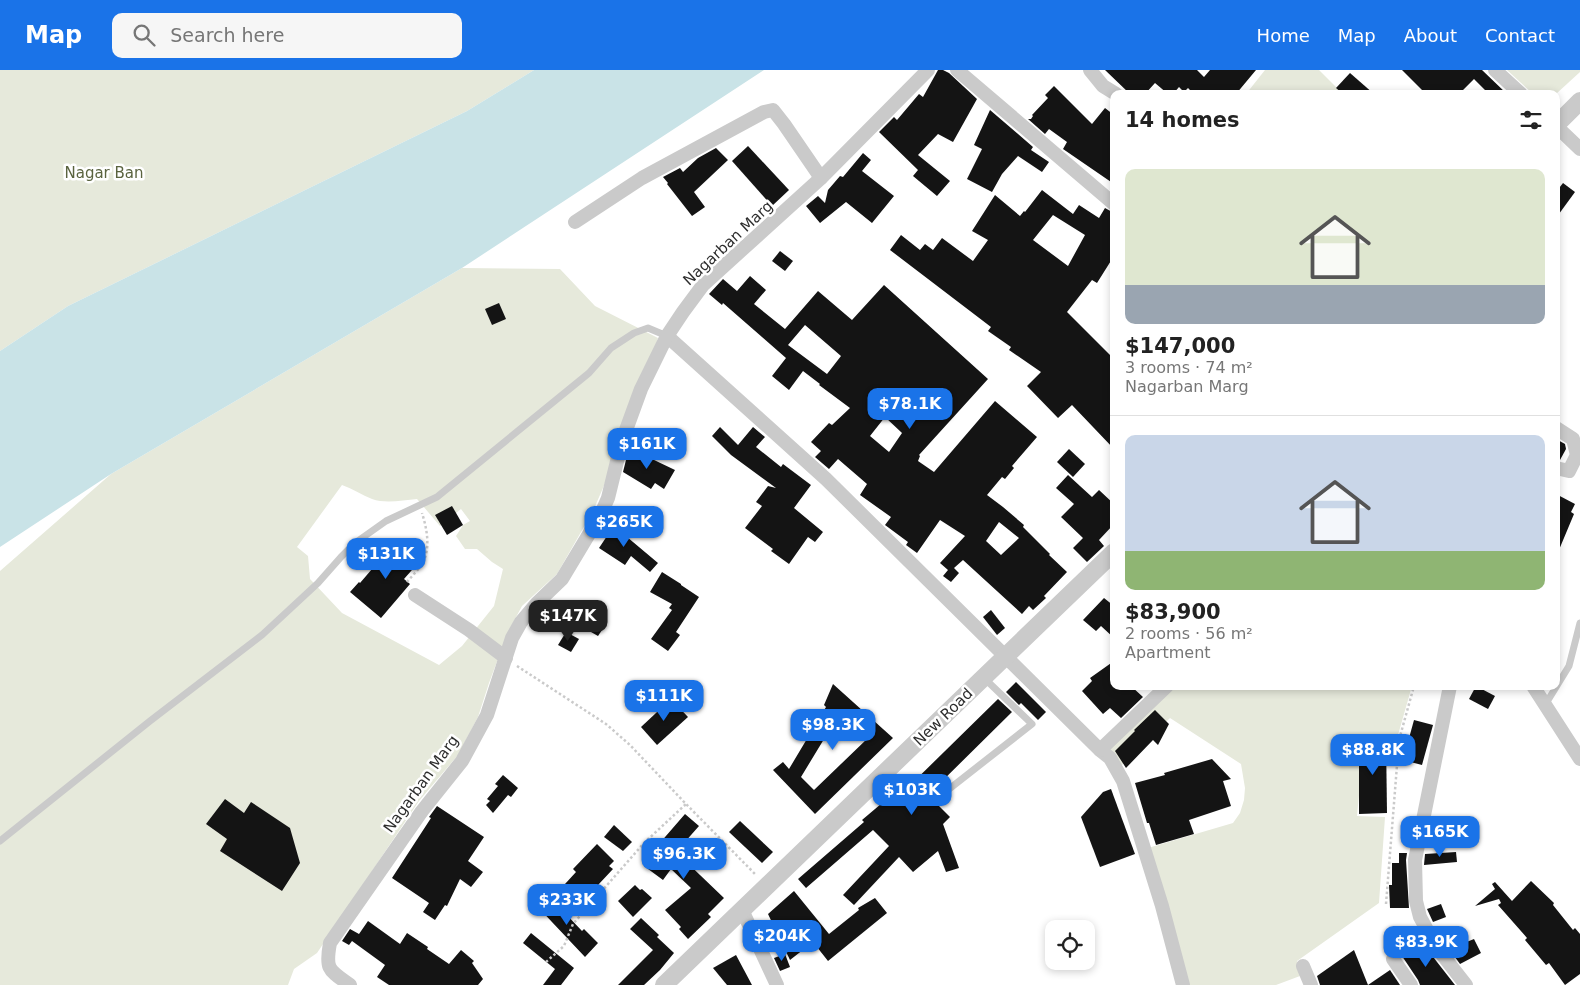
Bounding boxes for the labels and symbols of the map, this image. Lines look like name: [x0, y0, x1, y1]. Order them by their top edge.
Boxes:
park label: Nagar Ban: [64, 164, 144, 182]
street label: Nagarban Marg: [680, 197, 776, 289]
pin: $78.1K: [869, 388, 951, 430]
pin: $161K: [612, 428, 682, 470]
pin: $265K: [589, 506, 659, 548]
pin: $131K: [351, 538, 421, 580]
pin: $147K: [533, 600, 603, 642]
pin: $111K: [629, 680, 699, 722]
street label: New Road: [910, 684, 976, 750]
pin: $98.3K: [792, 708, 874, 751]
street label: Nagarban Marg: [380, 732, 462, 836]
pin: $88.8K: [1332, 734, 1414, 776]
pin: $103K: [877, 774, 947, 816]
pin: $165K: [1405, 816, 1475, 858]
pin: $96.3K: [643, 838, 725, 880]
pin: $233K: [532, 884, 602, 926]
pin: $204K: [747, 920, 817, 962]
pin: $83.9K: [1385, 926, 1467, 968]

